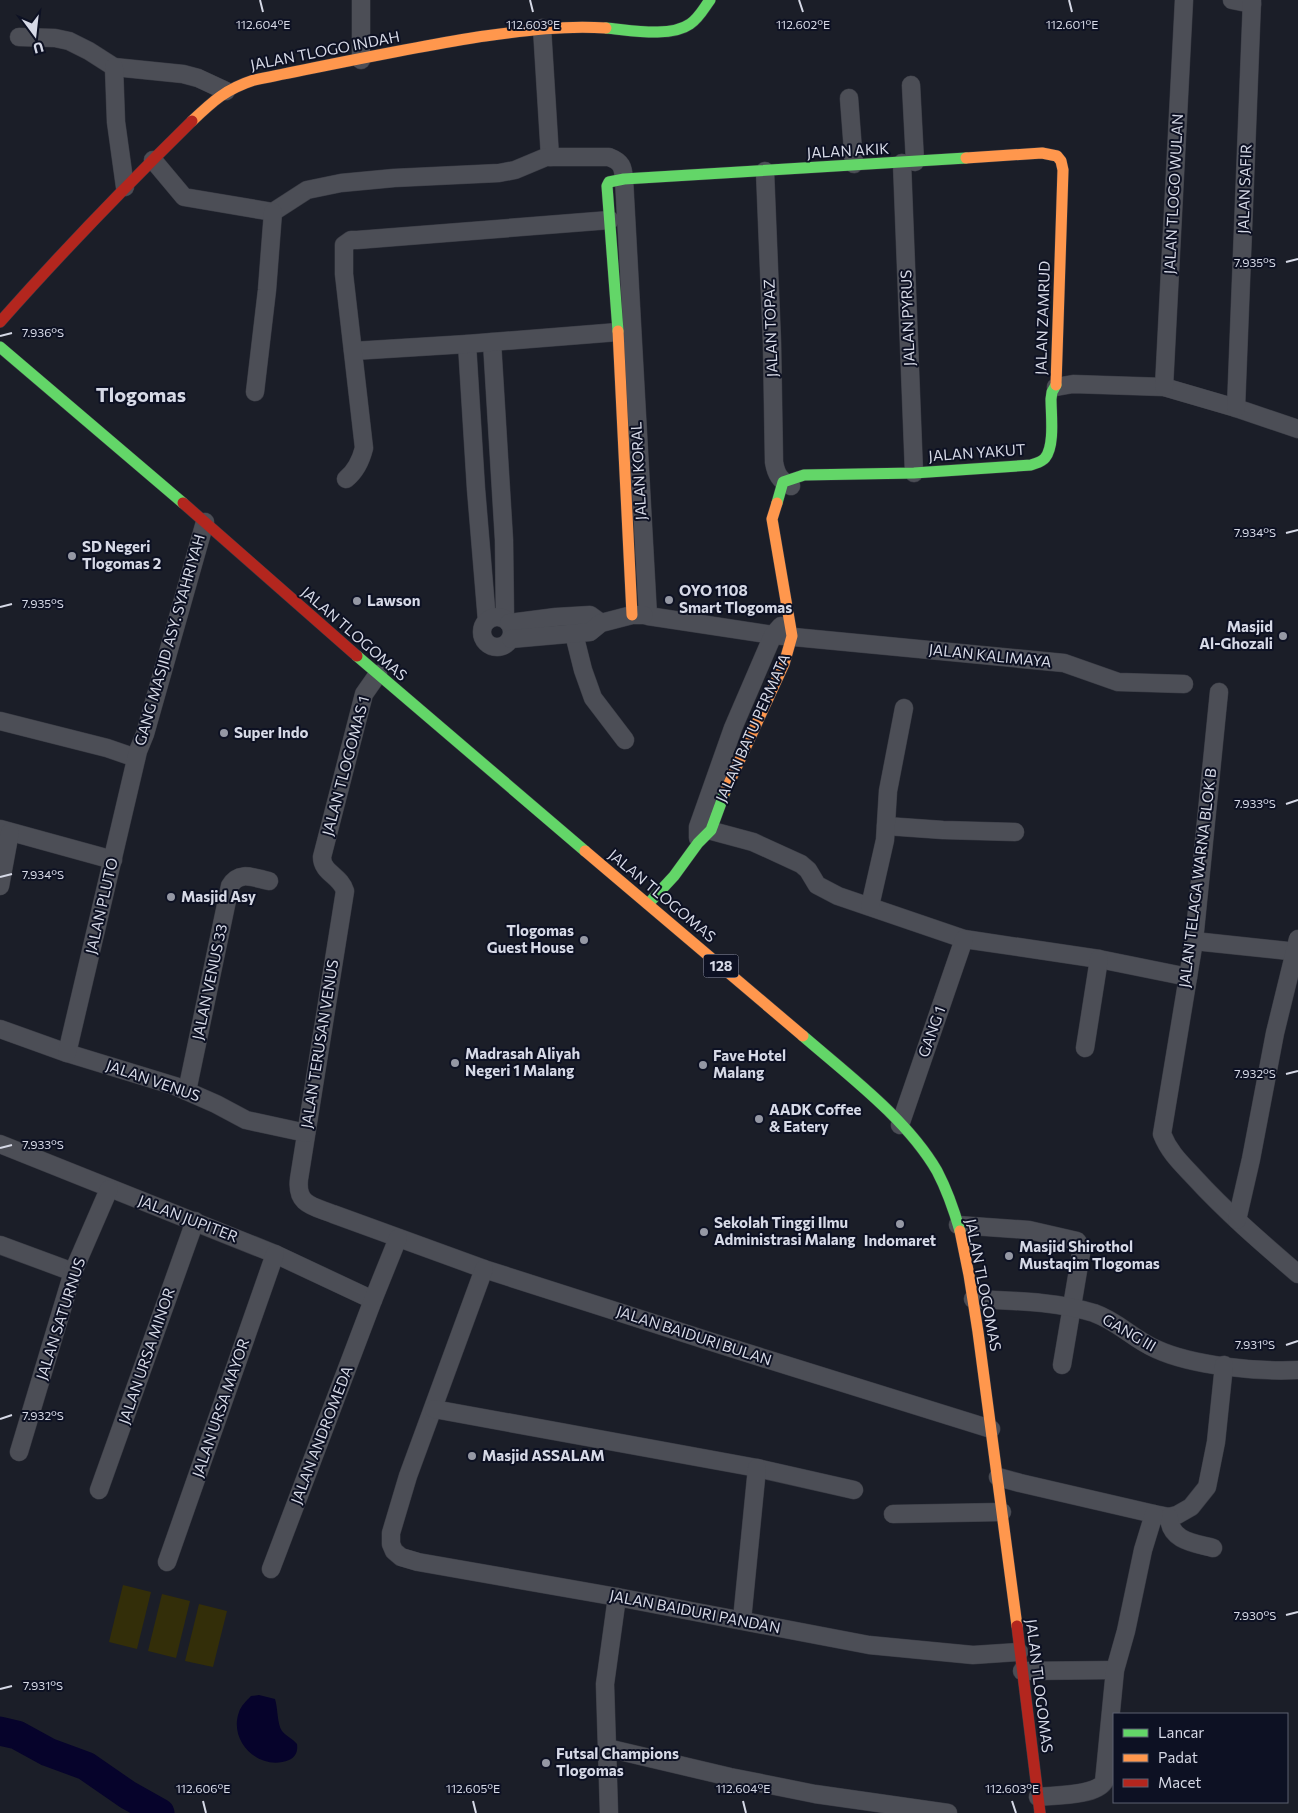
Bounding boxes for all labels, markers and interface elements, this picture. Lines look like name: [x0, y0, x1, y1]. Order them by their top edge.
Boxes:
north arrow: [10, 10, 60, 60]
text: 112.604°E: [236, 17, 290, 31]
text: 112.603°E: [506, 17, 560, 31]
text: 112.602°E: [776, 17, 830, 31]
text: 112.601°E: [1046, 17, 1098, 31]
street label: JALAN TLOGO INDAH: [249, 27, 401, 73]
text: U: [31, 39, 46, 58]
street label: JALAN TLOGO WULAN: [1160, 113, 1186, 275]
street label: JALAN AKIK: [806, 139, 890, 161]
street label: JALAN SAFIR: [1233, 144, 1255, 234]
text: 7.935°S: [1234, 255, 1276, 269]
street label: JALAN ZAMRUD: [1031, 260, 1053, 375]
street label: JALAN PYRUS: [896, 269, 918, 366]
street label: JALAN TOPAZ: [759, 279, 781, 377]
text: 7.936°S: [22, 325, 64, 339]
district label: Tlogomas: [96, 382, 186, 406]
street label: JALAN KORAL: [626, 421, 650, 521]
street label: JALAN YAKUT: [928, 440, 1026, 464]
text: 7.934°S: [1234, 525, 1276, 539]
street label: GANG MASJID ASY. SYAHRIYAH: [130, 532, 208, 747]
place label: SD Negeri Tlogomas 2: [82, 537, 161, 572]
marker: SD Negeri Tlogomas 2: [66, 550, 78, 562]
place label: OYO 1108 Smart Tlogomas: [679, 581, 792, 616]
street label: JALAN TLOGOMAS: [298, 582, 411, 684]
place label: Lawson: [367, 591, 420, 609]
marker: OYO 1108 Smart Tlogomas: [663, 594, 675, 606]
marker: Lawson: [351, 595, 363, 607]
text: 7.935°S: [22, 596, 64, 610]
place label: Masjid Al-Ghozali: [1199, 617, 1273, 652]
marker: Masjid Al-Ghozali: [1277, 630, 1289, 642]
street label: JALAN KALIMAYA: [928, 640, 1052, 670]
street label: JALAN BATU PERMATA: [711, 651, 793, 805]
street label: JALAN TLOGOMAS 1: [318, 694, 372, 838]
place label: Super Indo: [234, 723, 309, 741]
marker: Super Indo: [218, 727, 230, 739]
street label: JALAN TELAGA WARNA BLOK B: [1175, 767, 1219, 989]
text: 7.933°S: [1234, 796, 1276, 810]
street label: JALAN TLOGOMAS: [605, 845, 720, 945]
street label: JALAN PLUTO: [81, 856, 121, 956]
text: 7.934°S: [22, 867, 64, 881]
place label: Masjid Asy: [181, 887, 257, 905]
marker: Masjid Asy: [165, 891, 177, 903]
place label: Tlogomas Guest House: [487, 921, 574, 956]
street label: JALAN VENUS 33: [188, 922, 230, 1041]
marker: Tlogomas Guest House: [578, 934, 590, 946]
road number: 128: [704, 954, 738, 978]
street label: JALAN TERUSAN VENUS: [297, 958, 341, 1130]
street label: GANG 1: [914, 1004, 949, 1060]
place label: Madrasah Aliyah Negeri 1 Malang: [465, 1044, 580, 1079]
place label: Fave Hotel Malang: [713, 1046, 786, 1081]
street label: JALAN VENUS: [104, 1056, 203, 1105]
marker: Madrasah Aliyah Negeri 1 Malang: [449, 1057, 461, 1069]
marker: Fave Hotel Malang: [697, 1059, 709, 1071]
text: 7.932°S: [1234, 1066, 1276, 1080]
place label: AADK Coffee & Eatery: [769, 1100, 862, 1135]
marker: AADK Coffee & Eatery: [753, 1113, 765, 1125]
text: 7.933°S: [22, 1137, 64, 1151]
street label: JALAN JUPITER: [136, 1191, 241, 1245]
place label: Sekolah Tinggi Ilmu Administrasi Malang: [714, 1213, 856, 1248]
street label: JALAN TLOGOMAS: [962, 1217, 1006, 1353]
marker: Indomaret: [894, 1218, 906, 1230]
marker: Sekolah Tinggi Ilmu Administrasi Malang: [698, 1226, 710, 1238]
place label: Indomaret: [864, 1231, 936, 1249]
place label: Masjid Shirothol Mustaqim Tlogomas: [1019, 1237, 1160, 1272]
marker: Masjid Shirothol Mustaqim Tlogomas: [1003, 1250, 1015, 1262]
street label: JALAN SATURNUS: [32, 1255, 88, 1382]
street label: JALAN URSA MINOR: [114, 1285, 178, 1426]
street label: JALAN BAIDURI BULAN: [614, 1301, 774, 1369]
street label: GANG III: [1099, 1310, 1160, 1355]
street label: JALAN URSA MAYOR: [188, 1336, 252, 1480]
text: 7.931°S: [1235, 1337, 1275, 1351]
street label: JALAN ANDROMEDA: [286, 1363, 356, 1506]
text: 7.932°S: [22, 1408, 64, 1422]
place label: Masjid ASSALAM: [482, 1446, 605, 1464]
marker: Masjid ASSALAM: [466, 1450, 478, 1462]
street label: JALAN BAIDURI PANDAN: [608, 1586, 782, 1636]
text: 7.930°S: [1234, 1608, 1276, 1622]
street label: JALAN TLOGOMAS: [1023, 1618, 1057, 1754]
text: 7.931°S: [23, 1678, 63, 1692]
legend: [1113, 1713, 1288, 1803]
text: Lancar: [1158, 1723, 1204, 1741]
place label: Futsal Champions Tlogomas: [556, 1744, 679, 1779]
text: Padat: [1158, 1748, 1198, 1766]
marker: Futsal Champions Tlogomas: [540, 1757, 552, 1769]
text: Macet: [1158, 1773, 1201, 1791]
text: 112.606°E: [176, 1781, 230, 1795]
text: 112.605°E: [446, 1781, 500, 1795]
text: 112.604°E: [716, 1781, 770, 1795]
text: 112.603°E: [985, 1781, 1039, 1795]

